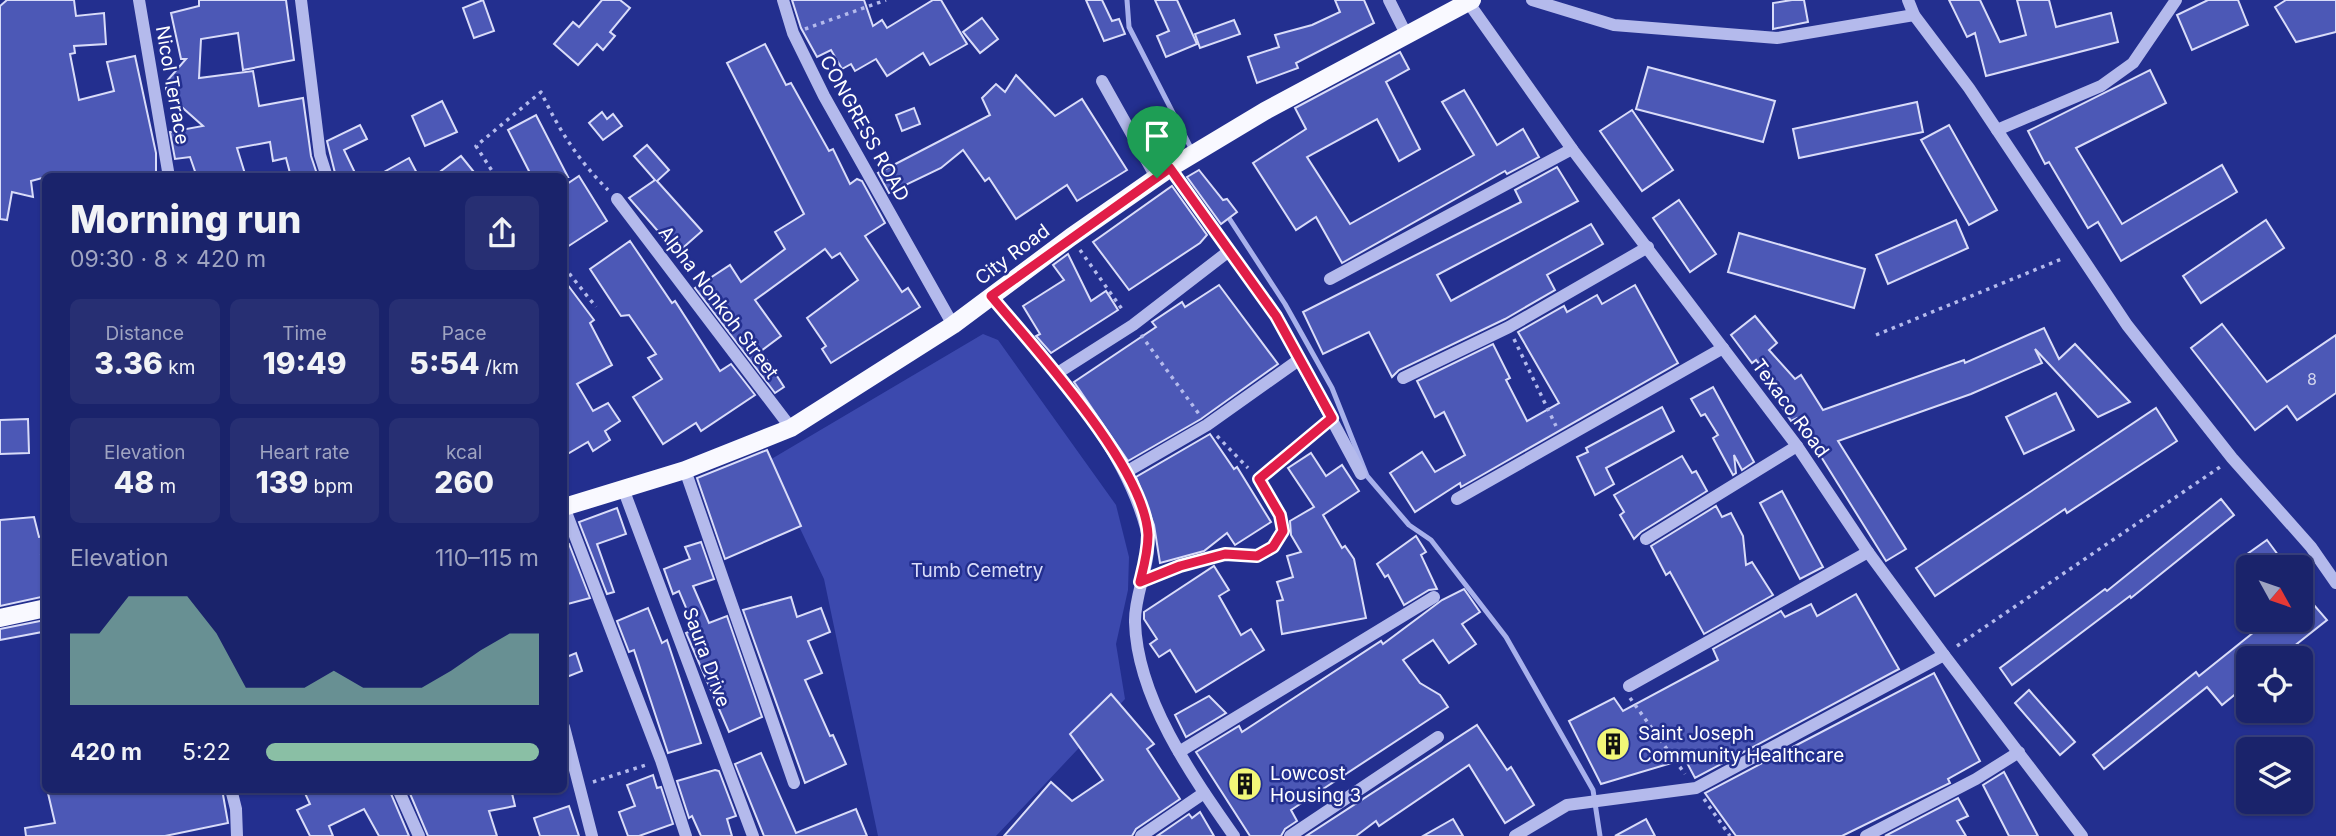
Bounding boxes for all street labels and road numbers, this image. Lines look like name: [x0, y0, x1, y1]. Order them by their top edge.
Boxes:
street label: Nicol Terrace: [151, 24, 194, 146]
street label: CONGRESS ROAD: [815, 51, 914, 205]
street label: City Road: [971, 219, 1054, 290]
street label: Alpha Nonkoh Street: [654, 221, 783, 383]
street label: Texaco Road: [1747, 355, 1834, 462]
street label: Saura Drive: [678, 604, 735, 710]

